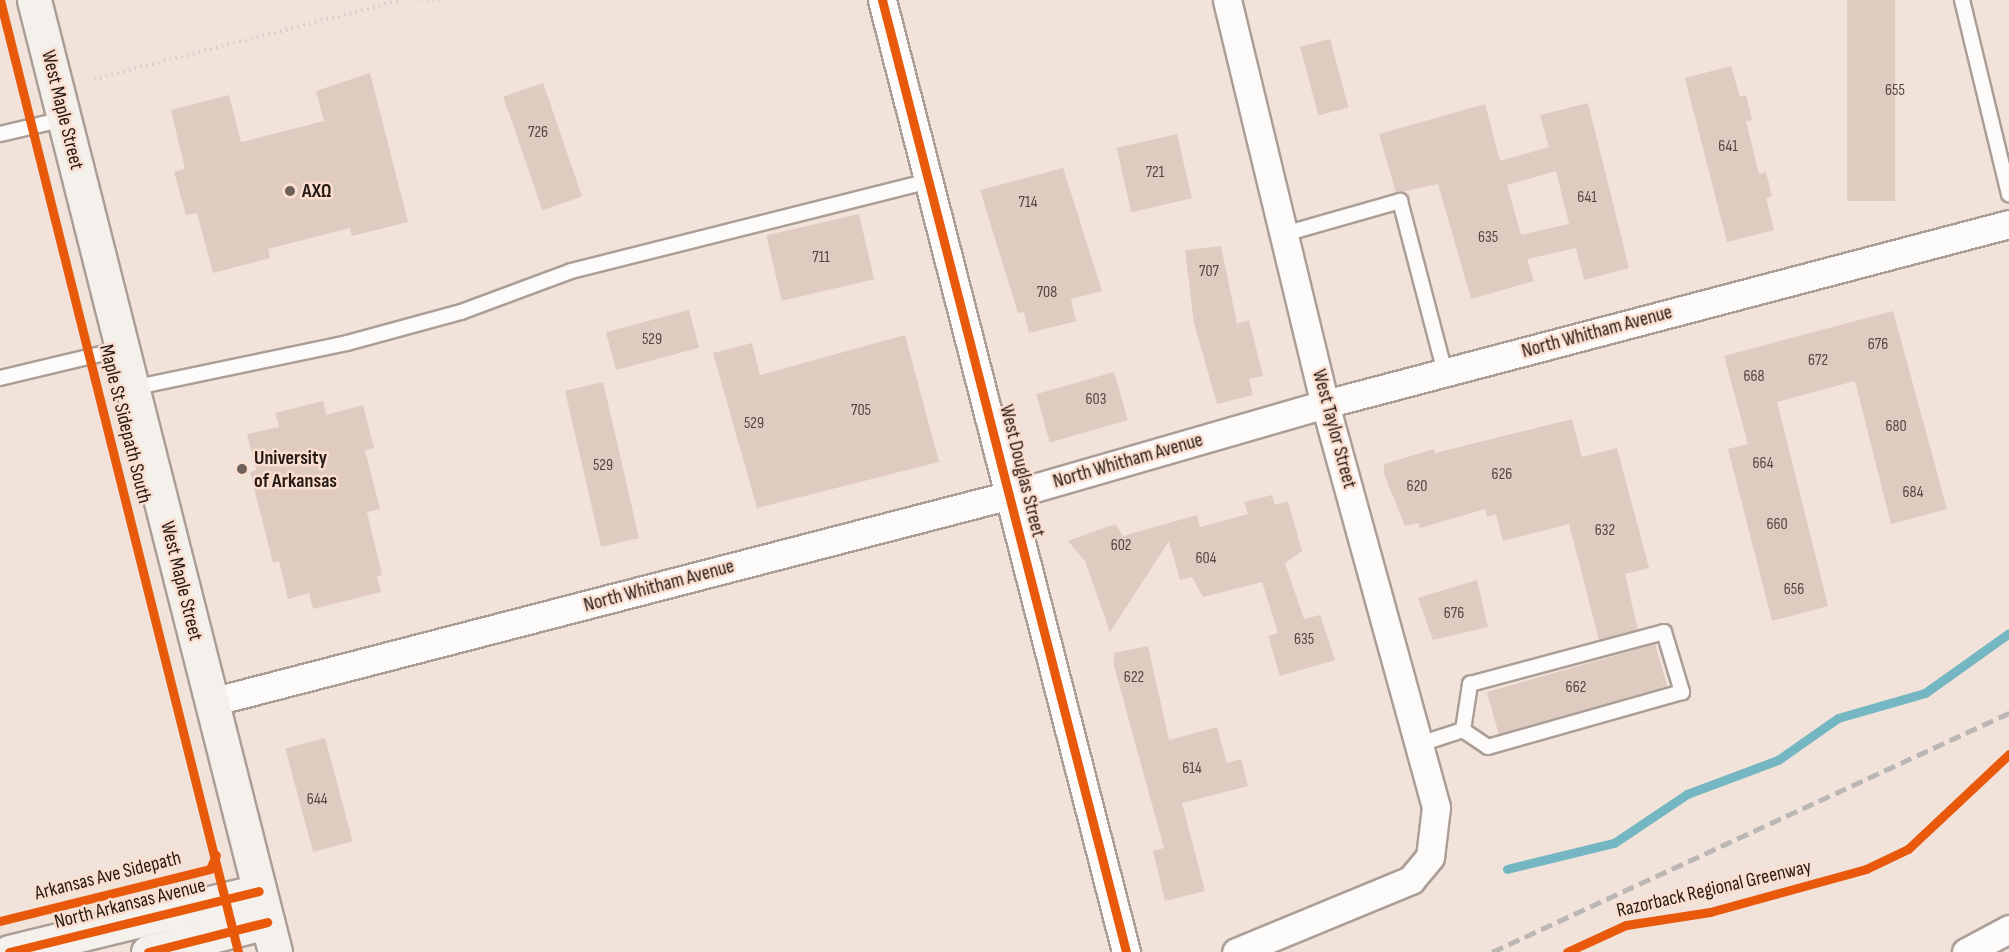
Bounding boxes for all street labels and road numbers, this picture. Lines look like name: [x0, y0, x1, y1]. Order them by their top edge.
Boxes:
street label: West Maple Street: [36, 48, 88, 172]
street label: North Whitham Avenue: [1519, 300, 1675, 364]
street label: Maple St Sidepath South: [94, 342, 156, 506]
street label: West Taylor Street: [1307, 367, 1361, 491]
street label: West Douglas Street: [994, 402, 1050, 540]
street label: North Whitham Avenue: [1050, 428, 1206, 494]
street label: West Maple Street: [155, 519, 207, 643]
street label: North Whitham Avenue: [581, 554, 737, 618]
street label: Arkansas Ave Sidepath: [32, 846, 184, 906]
street label: Razorback Regional Greenway: [1614, 855, 1814, 923]
street label: North Arkansas Avenue: [52, 874, 208, 934]

